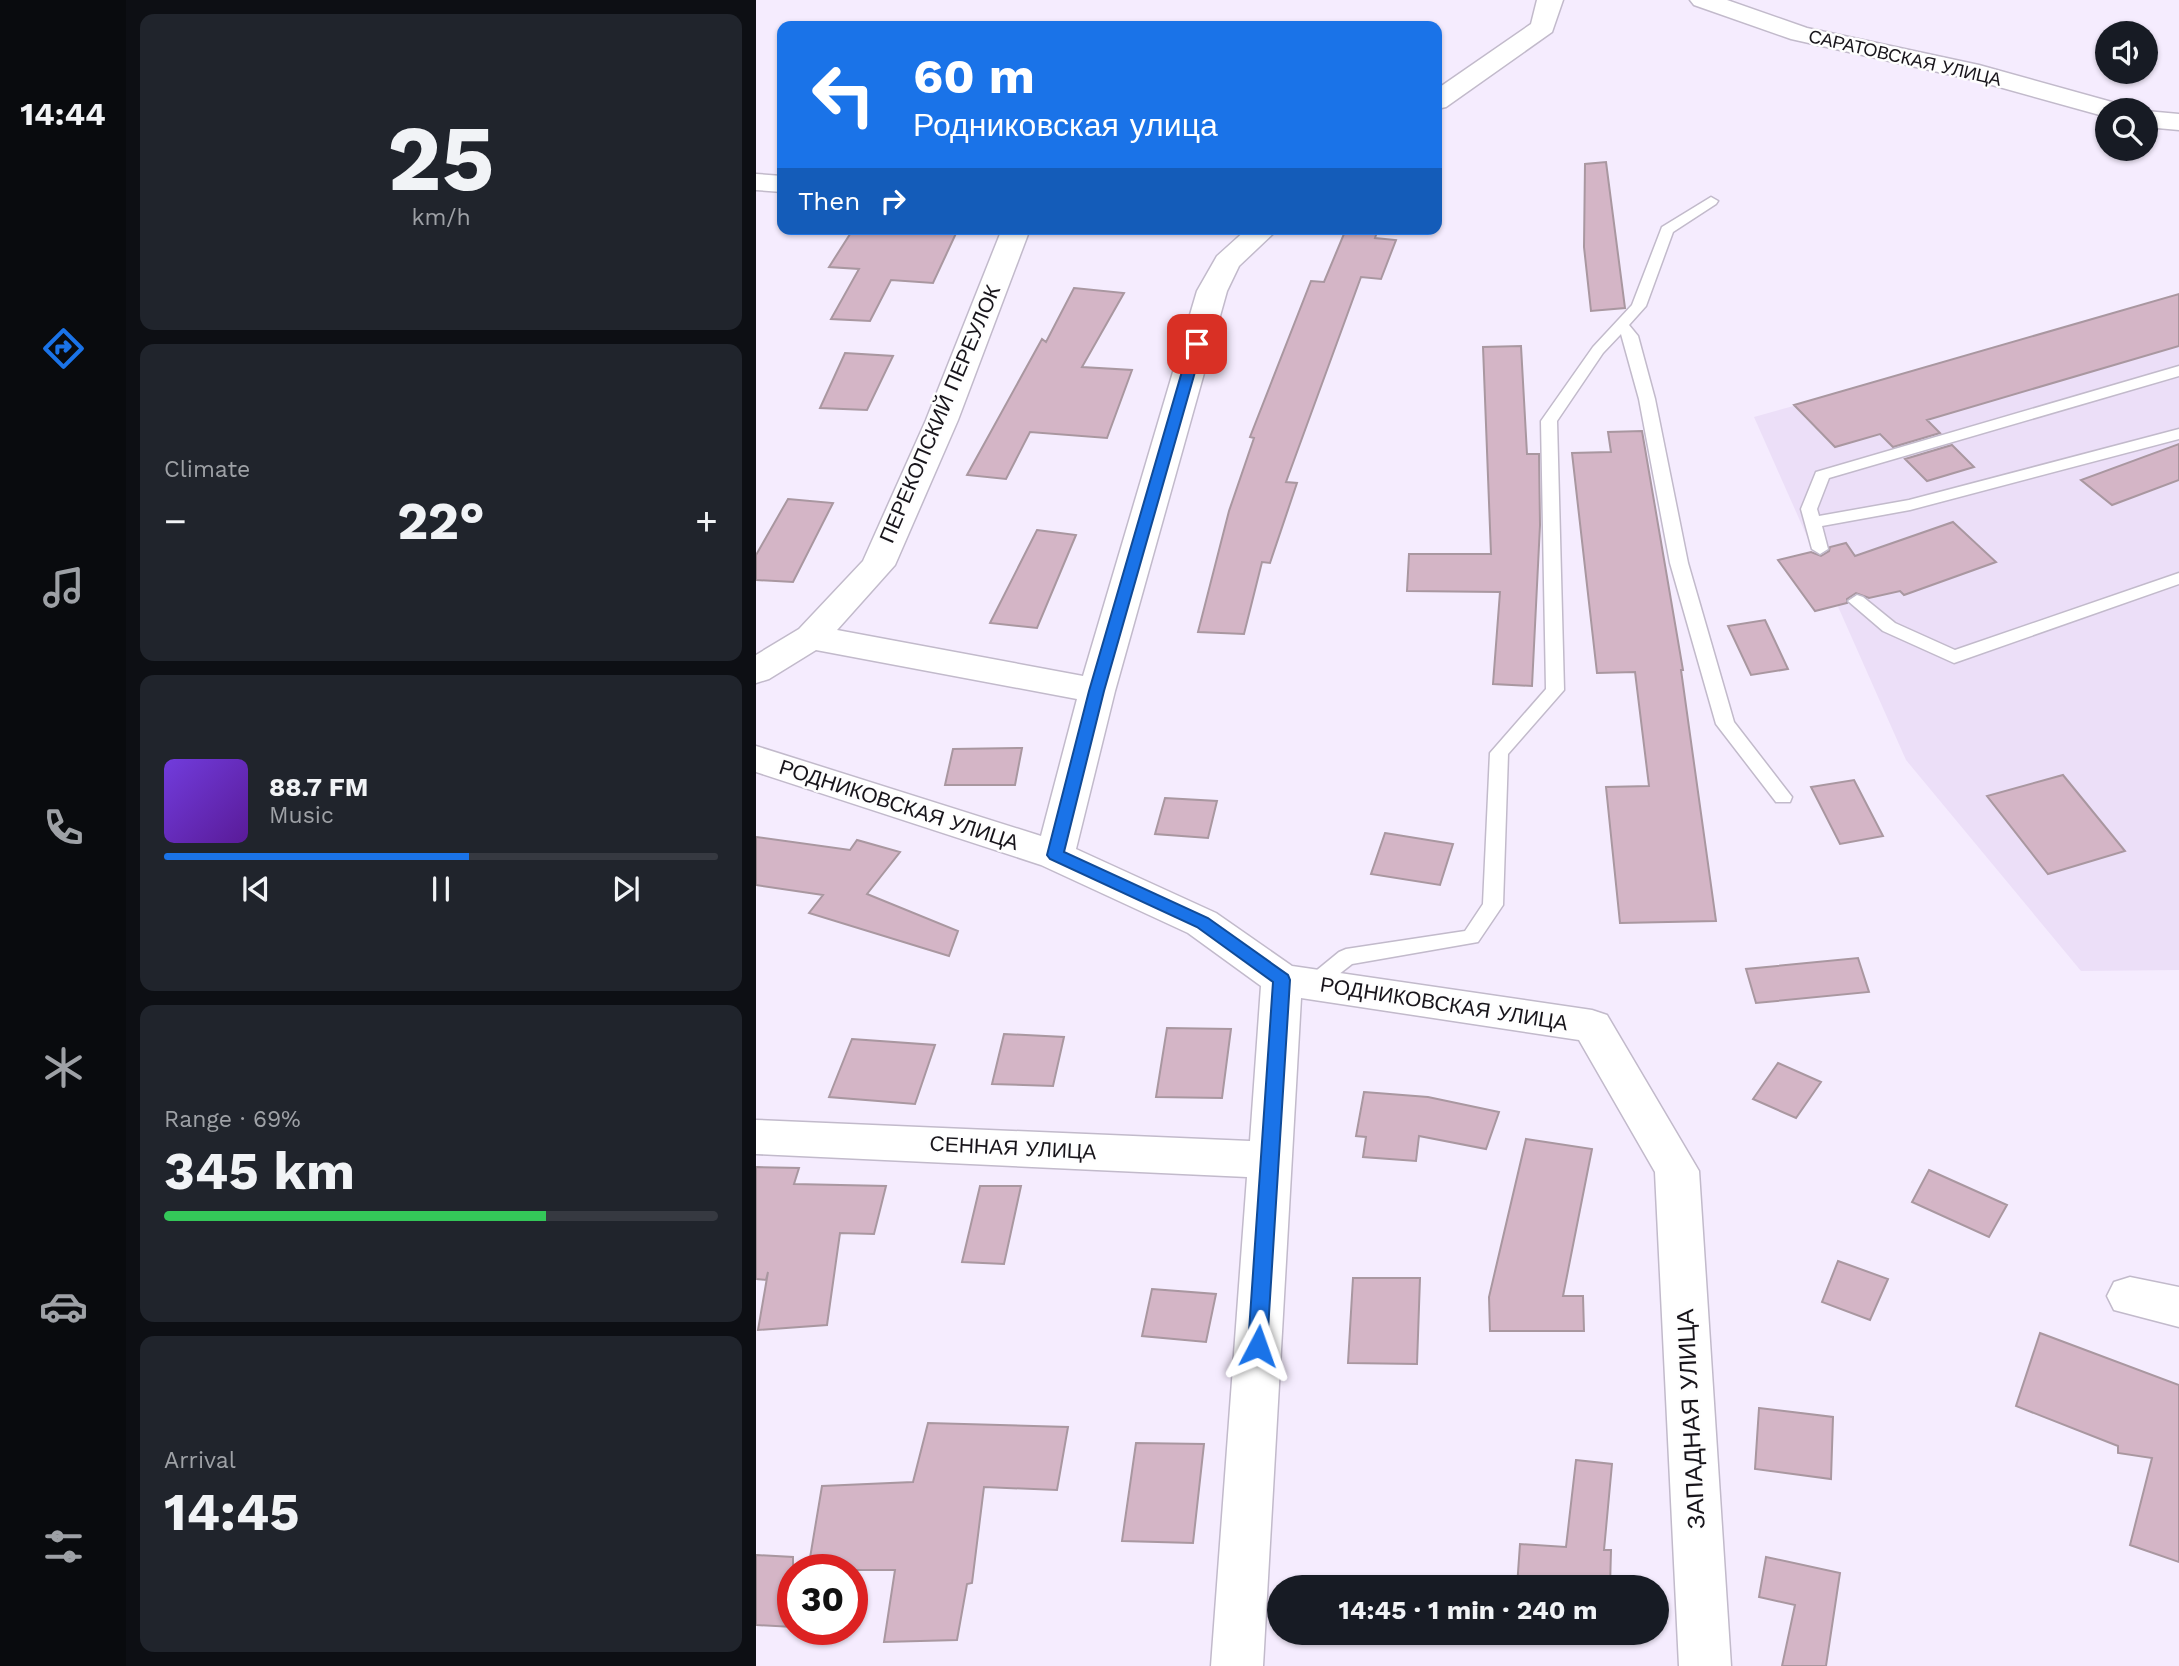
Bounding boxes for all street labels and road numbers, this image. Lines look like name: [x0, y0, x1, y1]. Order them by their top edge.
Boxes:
street label: САРАТОВСКАЯ УЛИЦА: [1807, 25, 2004, 90]
street label: ПЕРЕКОПСКИЙ ПЕРЕУЛОК: [874, 281, 1006, 546]
street label: РОДНИКОВСКАЯ УЛИЦА: [776, 754, 1022, 855]
street label: РОДНИКОВСКАЯ УЛИЦА: [1318, 972, 1570, 1035]
street label: СЕННАЯ УЛИЦА: [929, 1131, 1097, 1164]
street label: ЗАПАДНАЯ УЛИЦА: [1671, 1308, 1711, 1530]

